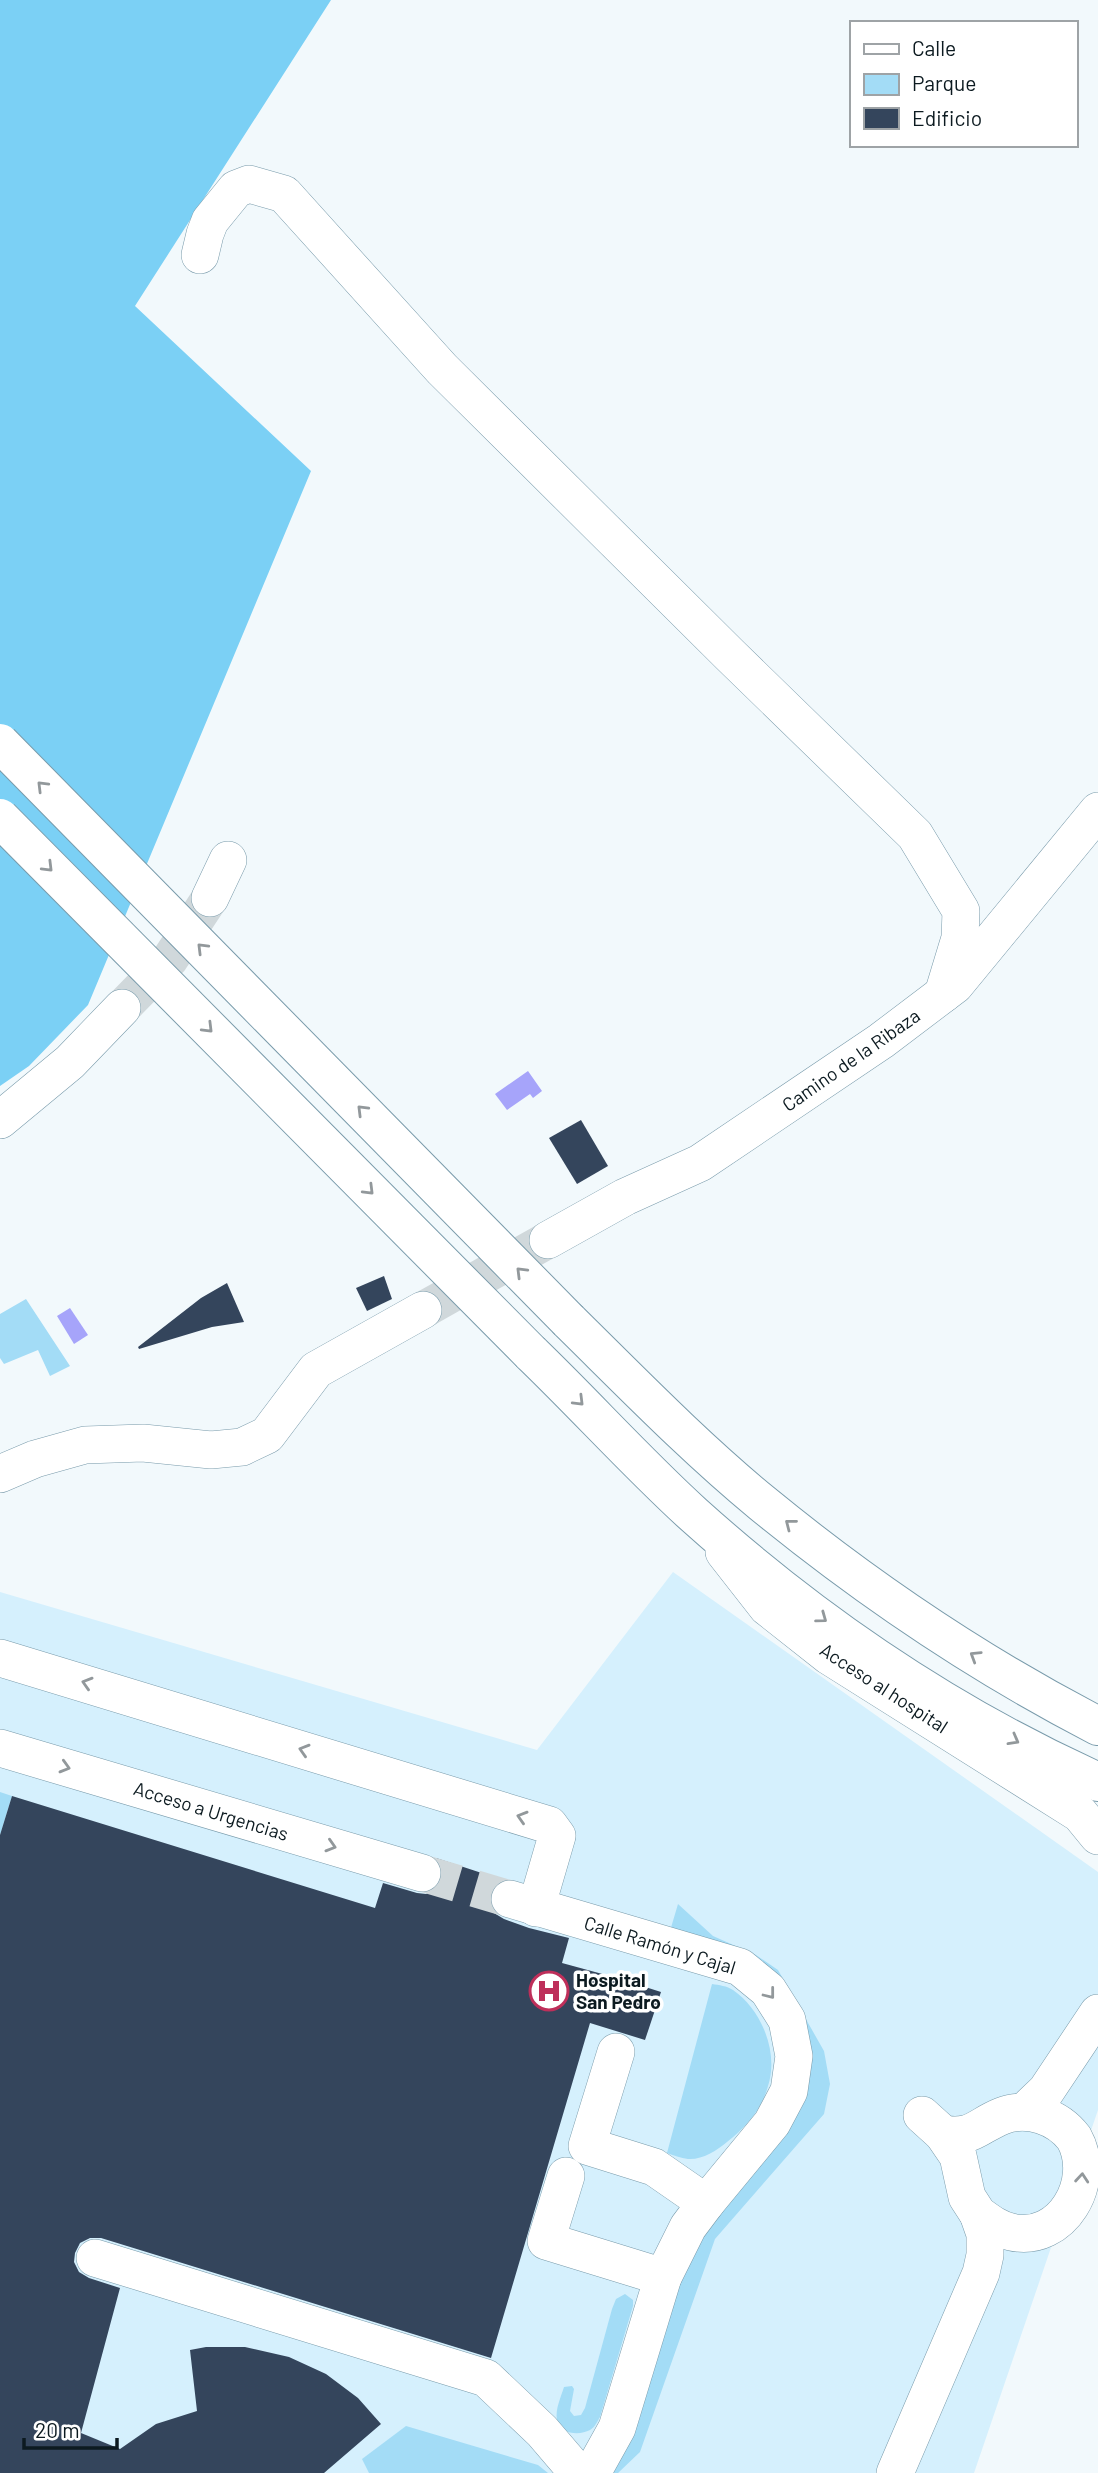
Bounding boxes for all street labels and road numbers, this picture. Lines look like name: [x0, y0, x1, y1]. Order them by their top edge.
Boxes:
street label: Camino de la Ribaza: [777, 1003, 924, 1116]
street label: Acceso al hospital: [816, 1638, 953, 1738]
street label: Acceso a Urgencias: [131, 1776, 291, 1845]
street label: Calle Ramón y Cajal: [582, 1911, 739, 1979]

